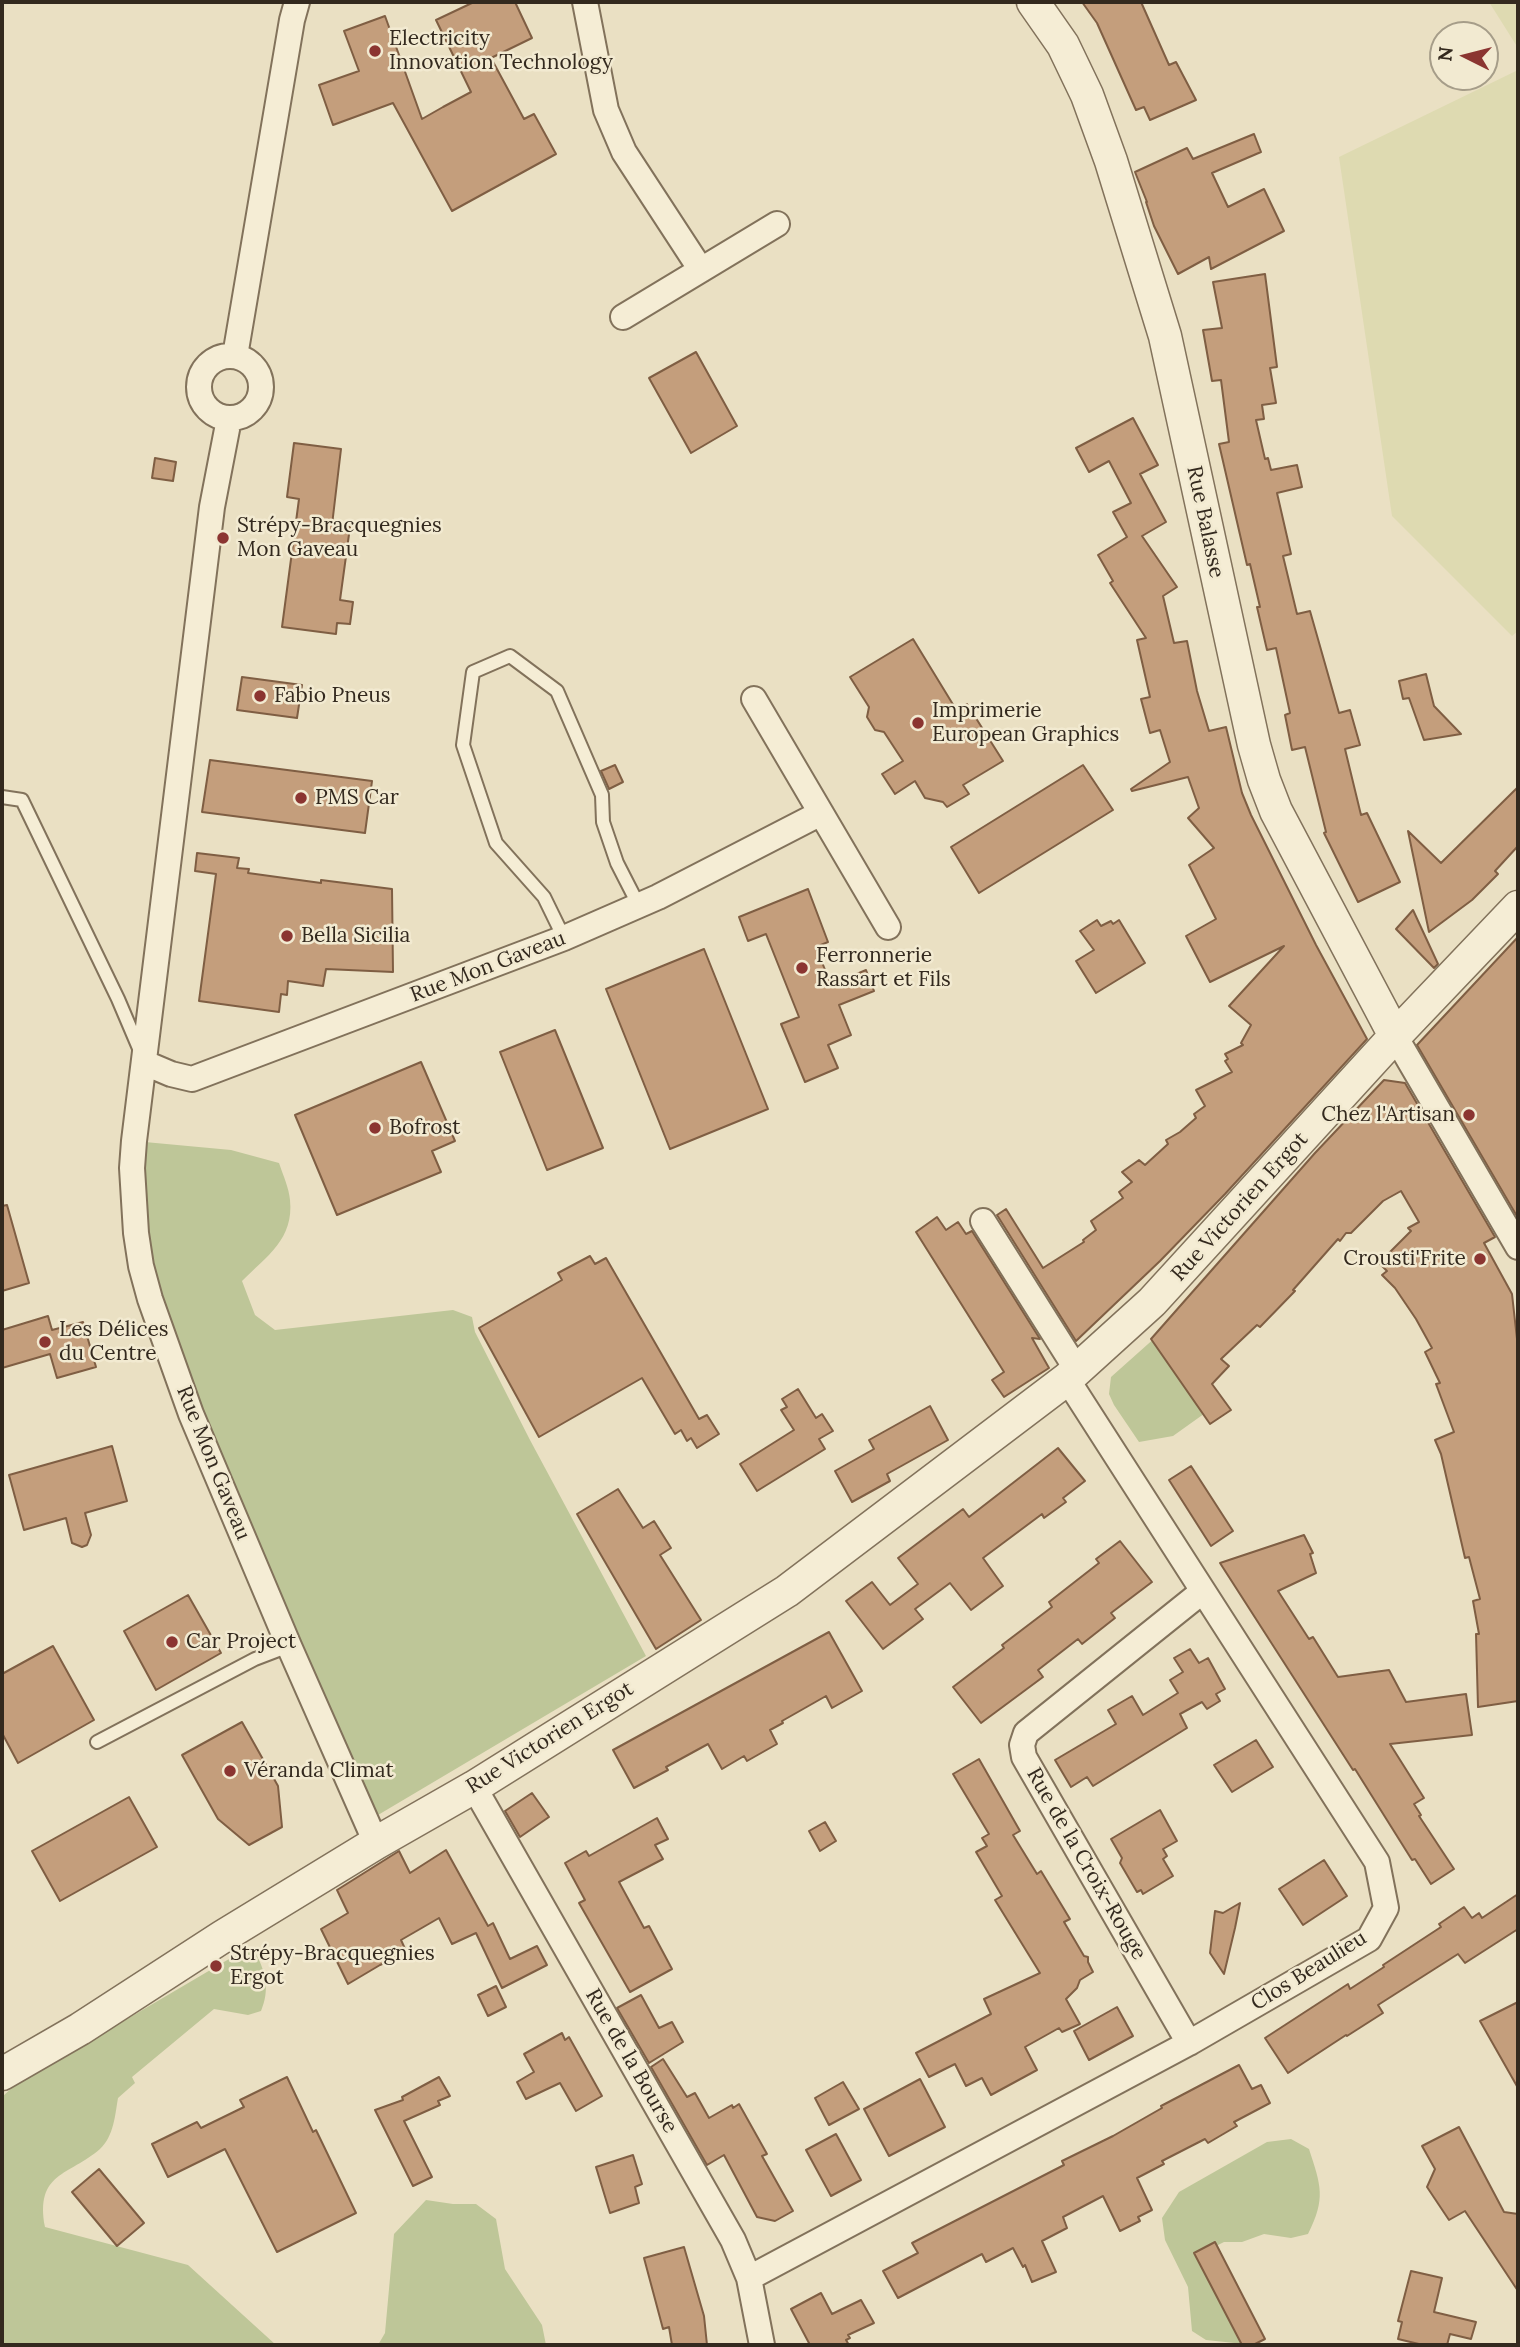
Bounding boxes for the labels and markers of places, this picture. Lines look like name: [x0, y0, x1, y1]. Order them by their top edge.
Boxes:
place label: Electricity Innovation Technology: [389, 26, 613, 76]
marker: Electricity Innovation Technology: [367, 43, 383, 59]
place label: Strépy-Bracquegnies Mon Gaveau: [237, 513, 442, 563]
marker: Strépy-Bracquegnies Mon Gaveau: [215, 530, 231, 546]
place label: Fabio Pneus: [274, 683, 391, 709]
marker: Fabio Pneus: [252, 688, 268, 704]
place label: Imprimerie European Graphics: [932, 698, 1119, 748]
marker: Imprimerie European Graphics: [910, 715, 926, 731]
place label: PMS Car: [315, 785, 399, 811]
marker: PMS Car: [293, 790, 309, 806]
place label: Bella Sicilia: [301, 923, 410, 949]
marker: Bella Sicilia: [279, 928, 295, 944]
place label: Ferronnerie Rassart et Fils: [816, 943, 951, 993]
marker: Ferronnerie Rassart et Fils: [794, 960, 810, 976]
place label: Chez l'Artisan: [1321, 1102, 1455, 1128]
marker: Chez l'Artisan: [1461, 1107, 1477, 1123]
place label: Bofrost: [389, 1115, 460, 1141]
marker: Bofrost: [367, 1120, 383, 1136]
place label: Crousti'Frite: [1343, 1246, 1466, 1272]
marker: Crousti'Frite: [1472, 1251, 1488, 1267]
place label: Les Délices du Centre: [59, 1317, 169, 1367]
marker: Les Délices du Centre: [37, 1334, 53, 1350]
place label: Car Project: [186, 1629, 296, 1655]
marker: Car Project: [164, 1634, 180, 1650]
place label: Véranda Climat: [244, 1758, 394, 1784]
marker: Véranda Climat: [222, 1763, 238, 1779]
place label: Strépy-Bracquegnies Ergot: [230, 1941, 435, 1991]
marker: Strépy-Bracquegnies Ergot: [208, 1958, 224, 1974]

